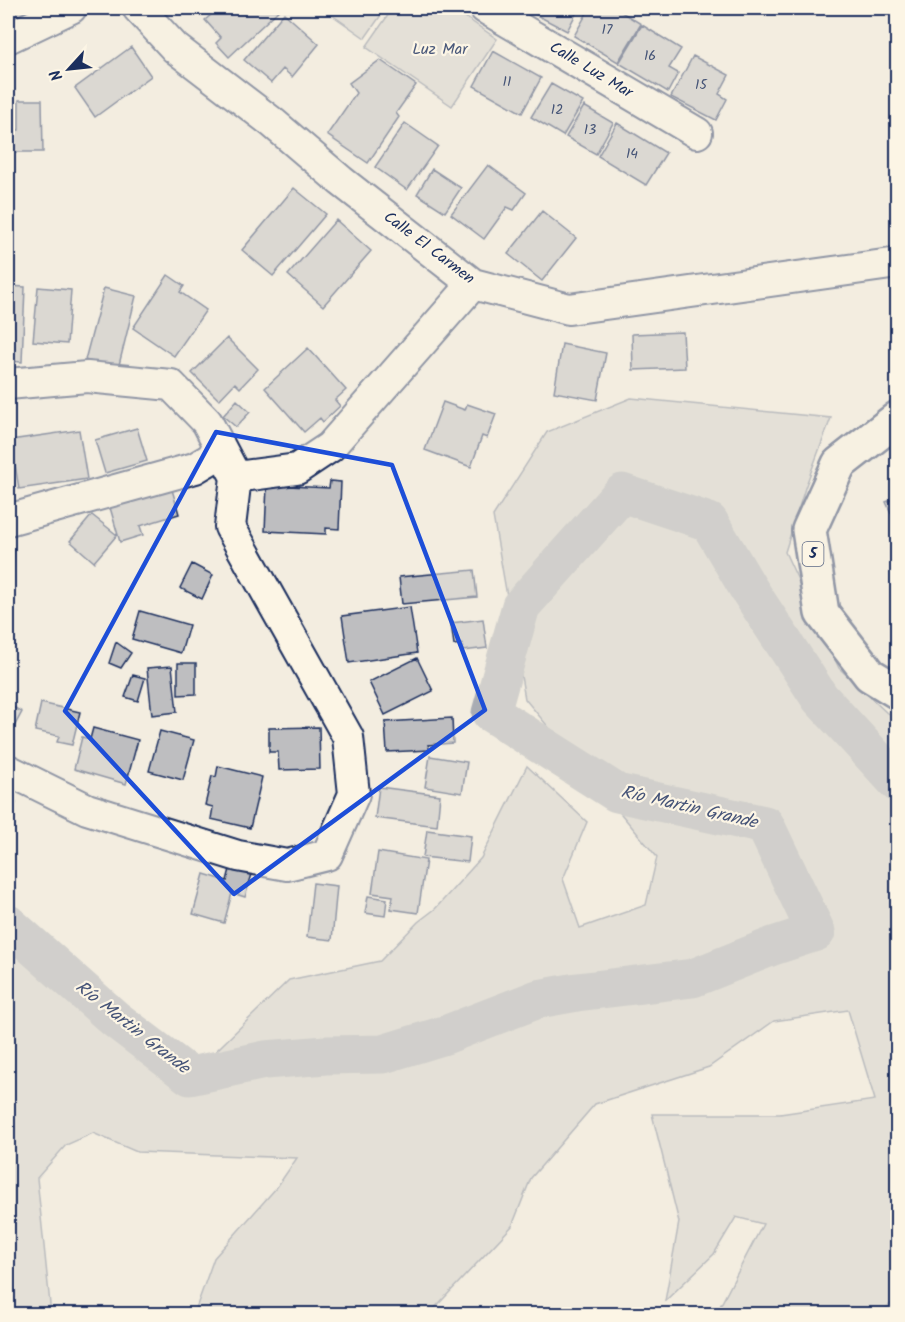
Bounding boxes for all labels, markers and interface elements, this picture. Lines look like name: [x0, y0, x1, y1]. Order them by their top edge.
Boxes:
house number: 17: [602, 19, 613, 41]
street label: Calle Luz Mar: [544, 35, 639, 106]
park label: Luz Mar: [412, 37, 469, 62]
north arrow: [39, 39, 99, 99]
house number: 16: [644, 45, 656, 67]
text: N: [44, 65, 70, 85]
house number: 11: [503, 71, 511, 93]
house number: 15: [695, 74, 708, 96]
house number: 12: [551, 99, 563, 121]
house number: 13: [584, 119, 596, 141]
house number: 14: [626, 143, 638, 165]
street label: Calle El Carmen: [378, 205, 480, 291]
road number: 5: [802, 542, 824, 566]
water label: Río Martin Grande: [618, 778, 762, 838]
water label: Río Martin Grande: [68, 974, 197, 1083]

